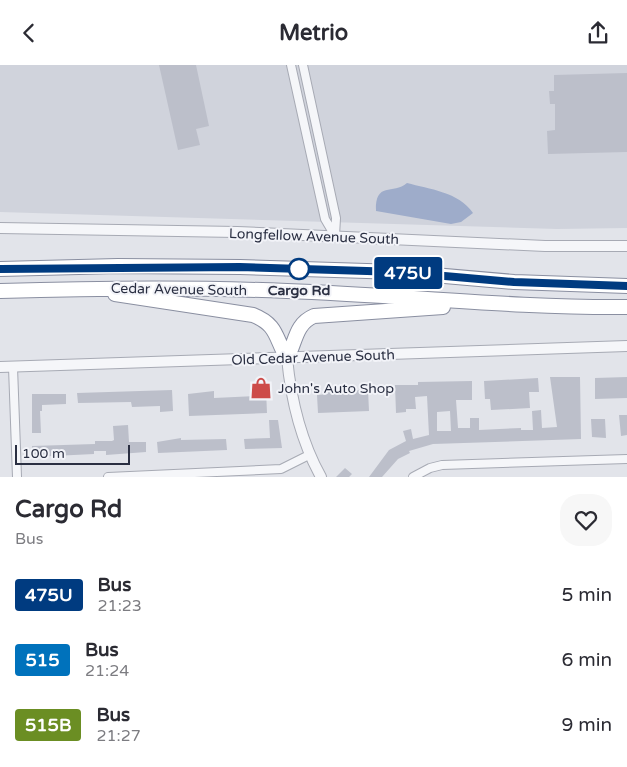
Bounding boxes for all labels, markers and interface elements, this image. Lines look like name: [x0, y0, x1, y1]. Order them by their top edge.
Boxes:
icon: back: [15, 19, 43, 47]
icon: share: [584, 19, 612, 47]
text: Metrio: [279, 20, 348, 46]
street label: Longfellow Avenue South: [229, 225, 399, 248]
line badge: 475U: [373, 257, 443, 289]
marker: Cargo Rd: [288, 258, 310, 280]
text: 475U: [384, 262, 432, 284]
street label: Cedar Avenue South: [111, 280, 247, 299]
place label: Cargo Rd: [268, 282, 330, 299]
street label: Old Cedar Avenue South: [231, 346, 395, 369]
shop icon: John's Auto Shop: [248, 375, 274, 401]
place label: John's Auto Shop: [278, 380, 394, 397]
scale bar: [15, 442, 130, 465]
text: 100 m: [22, 445, 65, 462]
button: heart: [560, 494, 612, 546]
text: Cargo Rd: [15, 495, 122, 524]
text: Bus: [15, 529, 43, 549]
text: Bus: [98, 574, 131, 596]
text: 475U: [25, 584, 73, 606]
text: 5 min: [561, 584, 612, 606]
text: 21:23: [98, 596, 142, 616]
text: Bus: [85, 639, 119, 661]
text: 515: [26, 649, 59, 671]
text: 6 min: [561, 649, 612, 671]
text: 21:24: [85, 661, 129, 681]
text: Bus: [96, 704, 130, 726]
text: 515B: [25, 714, 71, 736]
text: 9 min: [561, 714, 612, 736]
text: 21:27: [96, 726, 141, 746]

